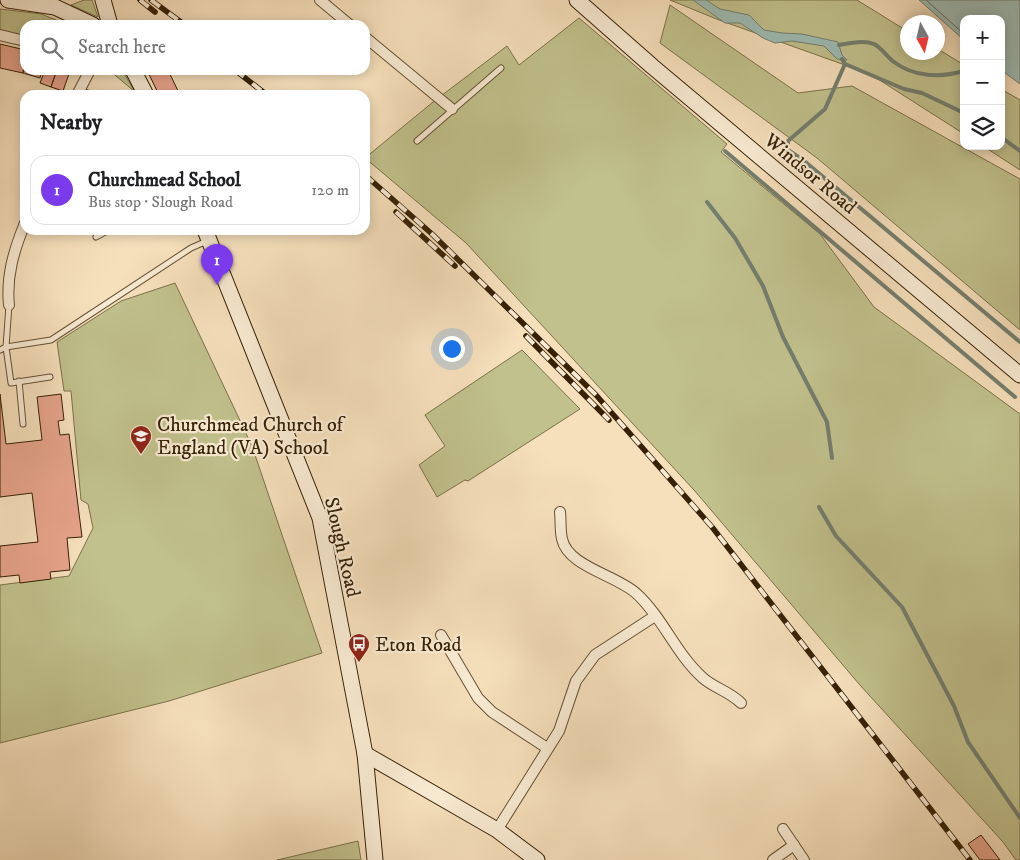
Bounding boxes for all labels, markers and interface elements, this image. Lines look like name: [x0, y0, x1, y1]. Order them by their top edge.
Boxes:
north arrow: [900, 15, 945, 60]
map controls: [960, 15, 1005, 150]
button: +: [960, 15, 1005, 60]
search box: [20, 20, 370, 75]
icon: search: [38, 34, 66, 62]
text: Search here: [78, 36, 166, 59]
button: −: [960, 60, 1005, 105]
button: layers: [960, 105, 1005, 150]
text: Nearby: [40, 110, 102, 136]
street label: Windsor Road: [758, 128, 861, 220]
text: Churchmead School: [88, 169, 241, 192]
text: 1: [54, 180, 60, 200]
text: 120 m: [311, 180, 349, 200]
text: Bus stop · Slough Road: [88, 192, 233, 212]
pin: 1: [201, 244, 233, 285]
your location: [439, 336, 465, 362]
place label: Churchmead Church of England (VA) School: [157, 413, 347, 461]
school or university icon: Churchmead Church of England (VA) School: [129, 424, 153, 455]
street label: Slough Road: [318, 495, 365, 600]
bus stop icon: Eton Road: [347, 632, 371, 663]
place label: Eton Road: [375, 633, 461, 658]

